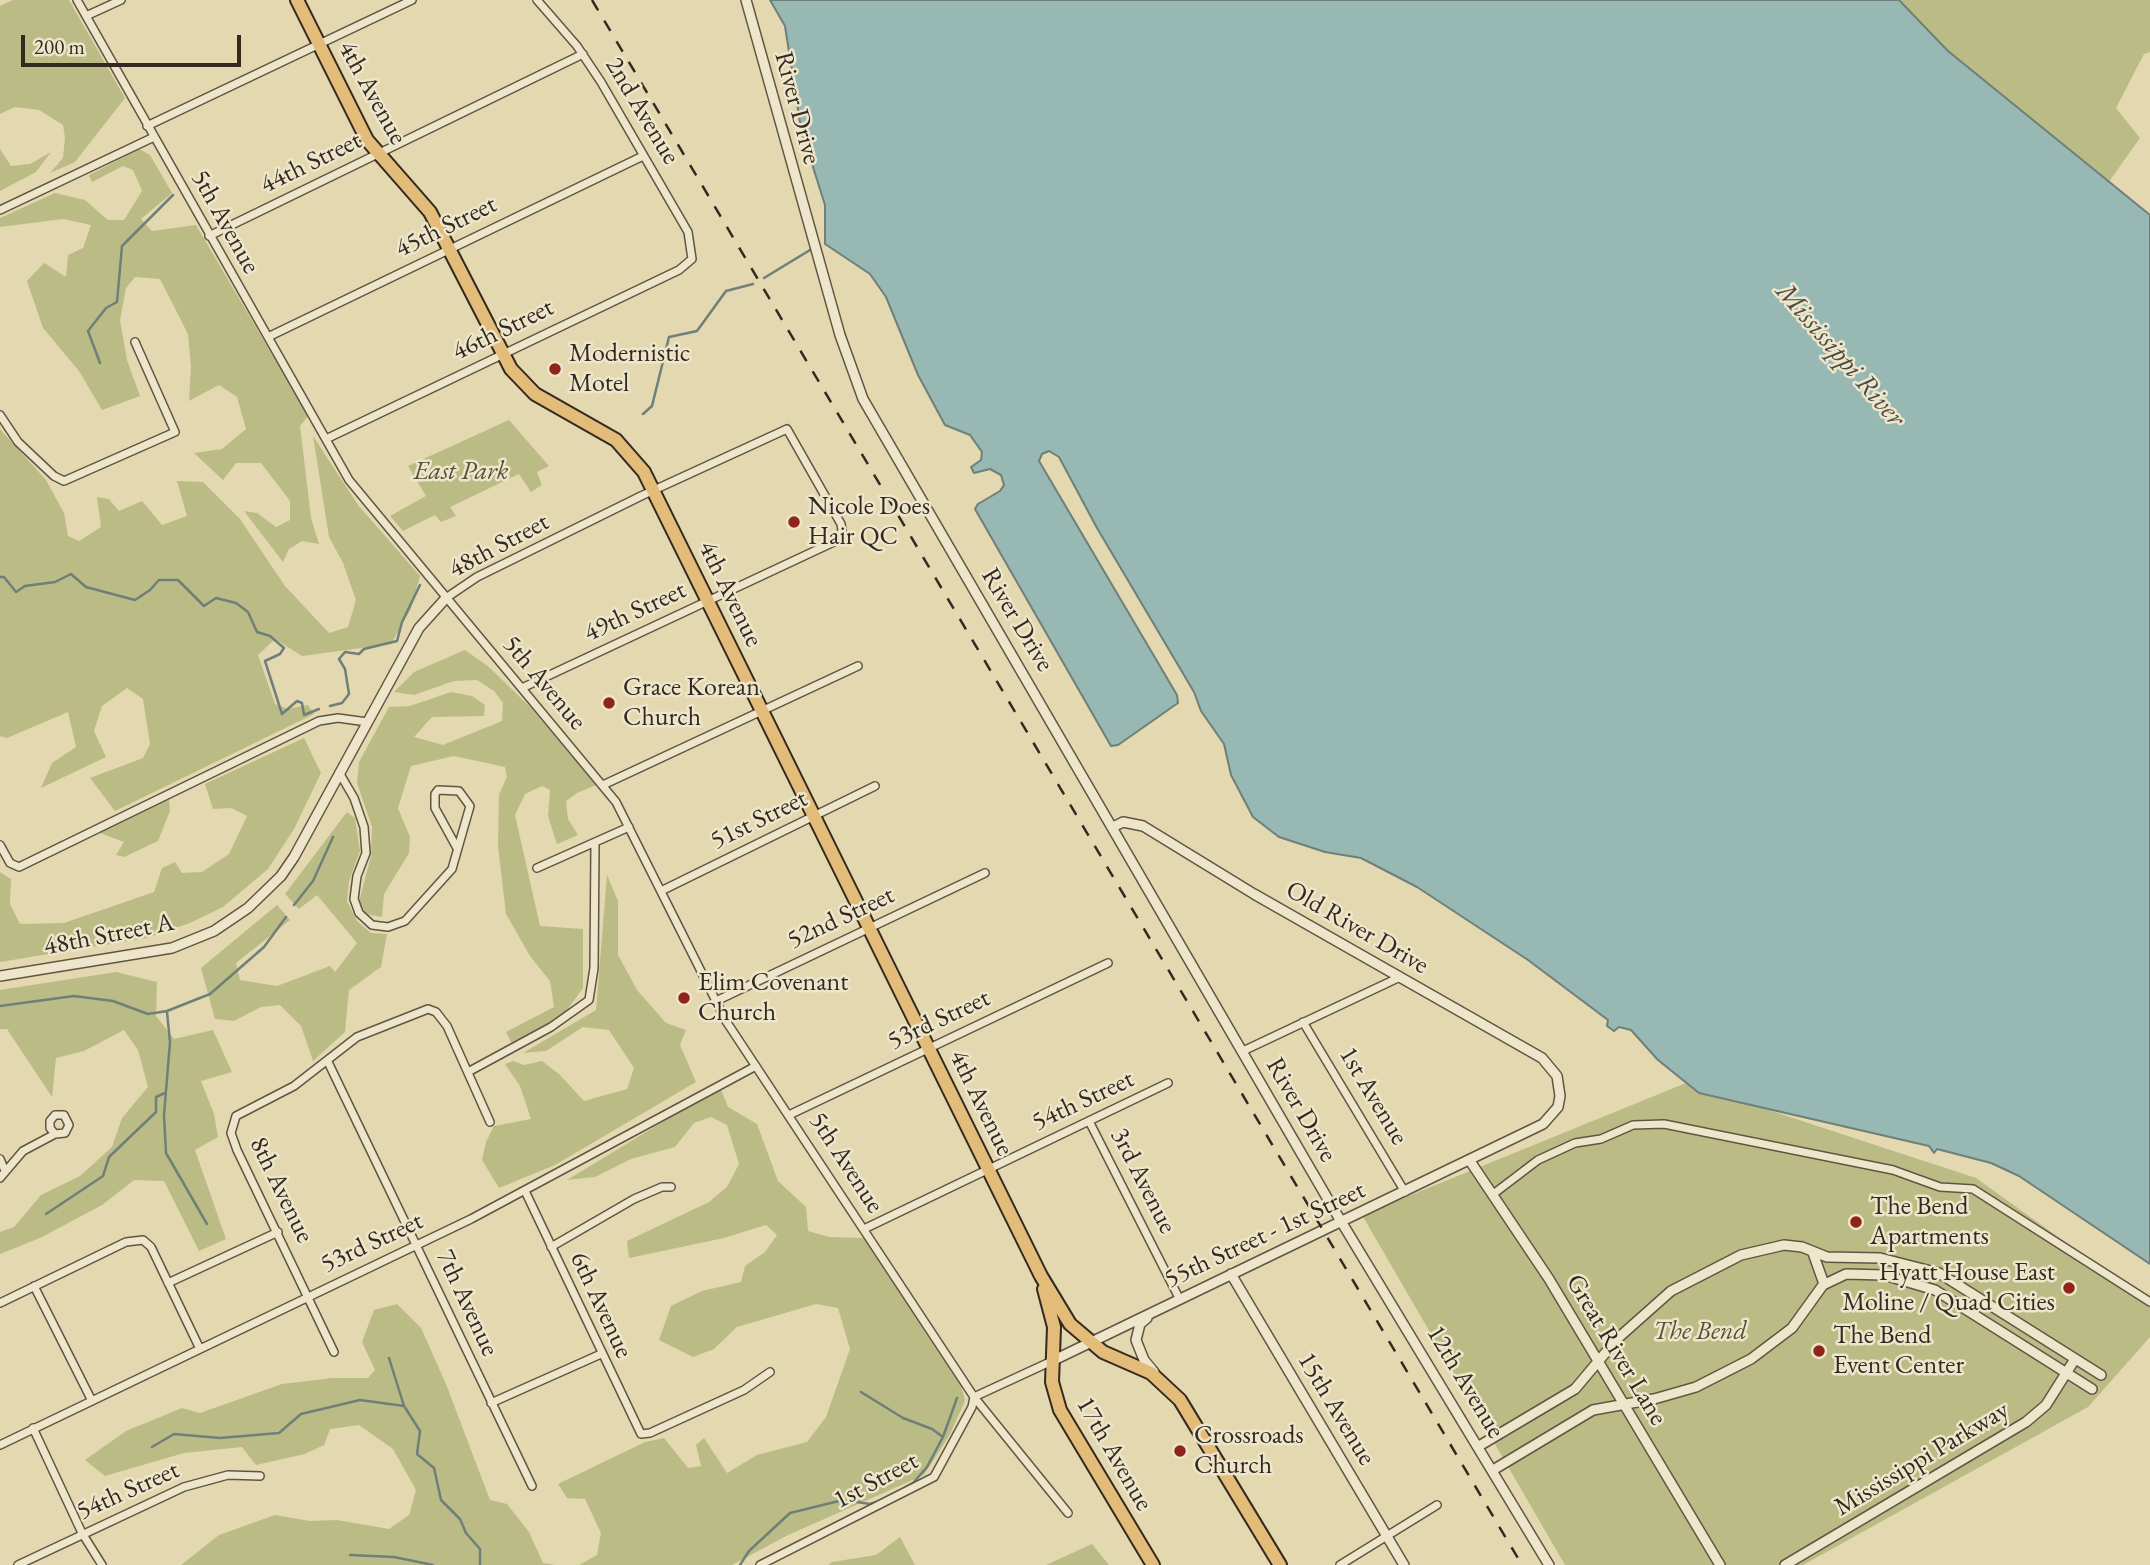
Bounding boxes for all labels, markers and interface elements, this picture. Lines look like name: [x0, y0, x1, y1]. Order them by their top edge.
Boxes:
scale bar: [24, 21, 245, 65]
text: 200 m: [34, 33, 85, 60]
street label: 4th Avenue: [331, 36, 413, 150]
street label: River Drive: [767, 48, 827, 168]
street label: 2nd Avenue: [598, 52, 686, 170]
street label: 44th Street: [255, 125, 367, 201]
street label: 5th Avenue: [184, 165, 266, 279]
street label: 45th Street: [390, 189, 502, 265]
water label: Mississippi River: [1768, 276, 1912, 434]
street label: 46th Street: [447, 292, 559, 368]
place label: Modernistic Motel: [569, 338, 690, 400]
marker: Modernistic Motel: [547, 361, 563, 377]
park label: East Park: [413, 456, 509, 488]
place label: Nicole Does Hair QC: [808, 491, 930, 552]
street label: 48th Street: [444, 507, 554, 585]
marker: Nicole Does Hair QC: [786, 514, 802, 530]
street label: 4th Avenue: [691, 536, 769, 652]
street label: River Drive: [974, 563, 1060, 677]
street label: 49th Street: [579, 575, 691, 649]
street label: 5th Avenue: [495, 629, 593, 737]
place label: Grace Korean Church: [623, 672, 760, 734]
marker: Grace Korean Church: [601, 695, 617, 711]
street label: 51st Street: [705, 783, 813, 857]
street label: Old River Drive: [1280, 875, 1434, 981]
street label: 52nd Street: [783, 880, 899, 956]
street label: 48th Street A: [41, 907, 177, 963]
place label: Elim Covenant Church: [698, 967, 849, 1028]
street label: 53rd Street: [883, 983, 995, 1057]
marker: Elim Covenant Church: [676, 990, 692, 1006]
street label: 1st Avenue: [1332, 1041, 1414, 1151]
street label: 4th Avenue: [942, 1045, 1020, 1161]
street label: River Drive: [1259, 1052, 1343, 1168]
street label: 54th Street: [1027, 1064, 1139, 1138]
street label: 5th Avenue: [802, 1107, 890, 1219]
street label: 3rd Avenue: [1103, 1123, 1183, 1239]
street label: 8th Avenue: [242, 1132, 320, 1248]
street label: 55th Street - 1st Street: [1160, 1175, 1370, 1295]
place label: The Bend Apartments: [1870, 1191, 1989, 1252]
street label: 53rd Street: [316, 1206, 428, 1280]
marker: The Bend Apartments: [1848, 1214, 1864, 1230]
street label: 7th Avenue: [429, 1245, 505, 1361]
street label: 6th Avenue: [563, 1247, 639, 1363]
place label: Hyatt House East Moline / Quad Cities: [1842, 1257, 2055, 1318]
street label: Great River Lane: [1559, 1269, 1673, 1431]
marker: Hyatt House East Moline / Quad Cities: [2061, 1280, 2077, 1296]
park label: The Bend: [1653, 1316, 1747, 1348]
street label: 12th Avenue: [1419, 1320, 1511, 1444]
place label: The Bend Event Center: [1833, 1320, 1964, 1382]
marker: The Bend Event Center: [1811, 1343, 1827, 1359]
street label: 15th Avenue: [1290, 1347, 1382, 1471]
street label: 17th Avenue: [1069, 1391, 1159, 1517]
street label: Mississippi Parkway: [1829, 1395, 2015, 1523]
place label: Crossroads Church: [1194, 1420, 1304, 1482]
marker: Crossroads Church: [1172, 1443, 1188, 1459]
street label: 1st Street: [828, 1446, 924, 1516]
street label: 54th Street: [72, 1455, 184, 1527]

